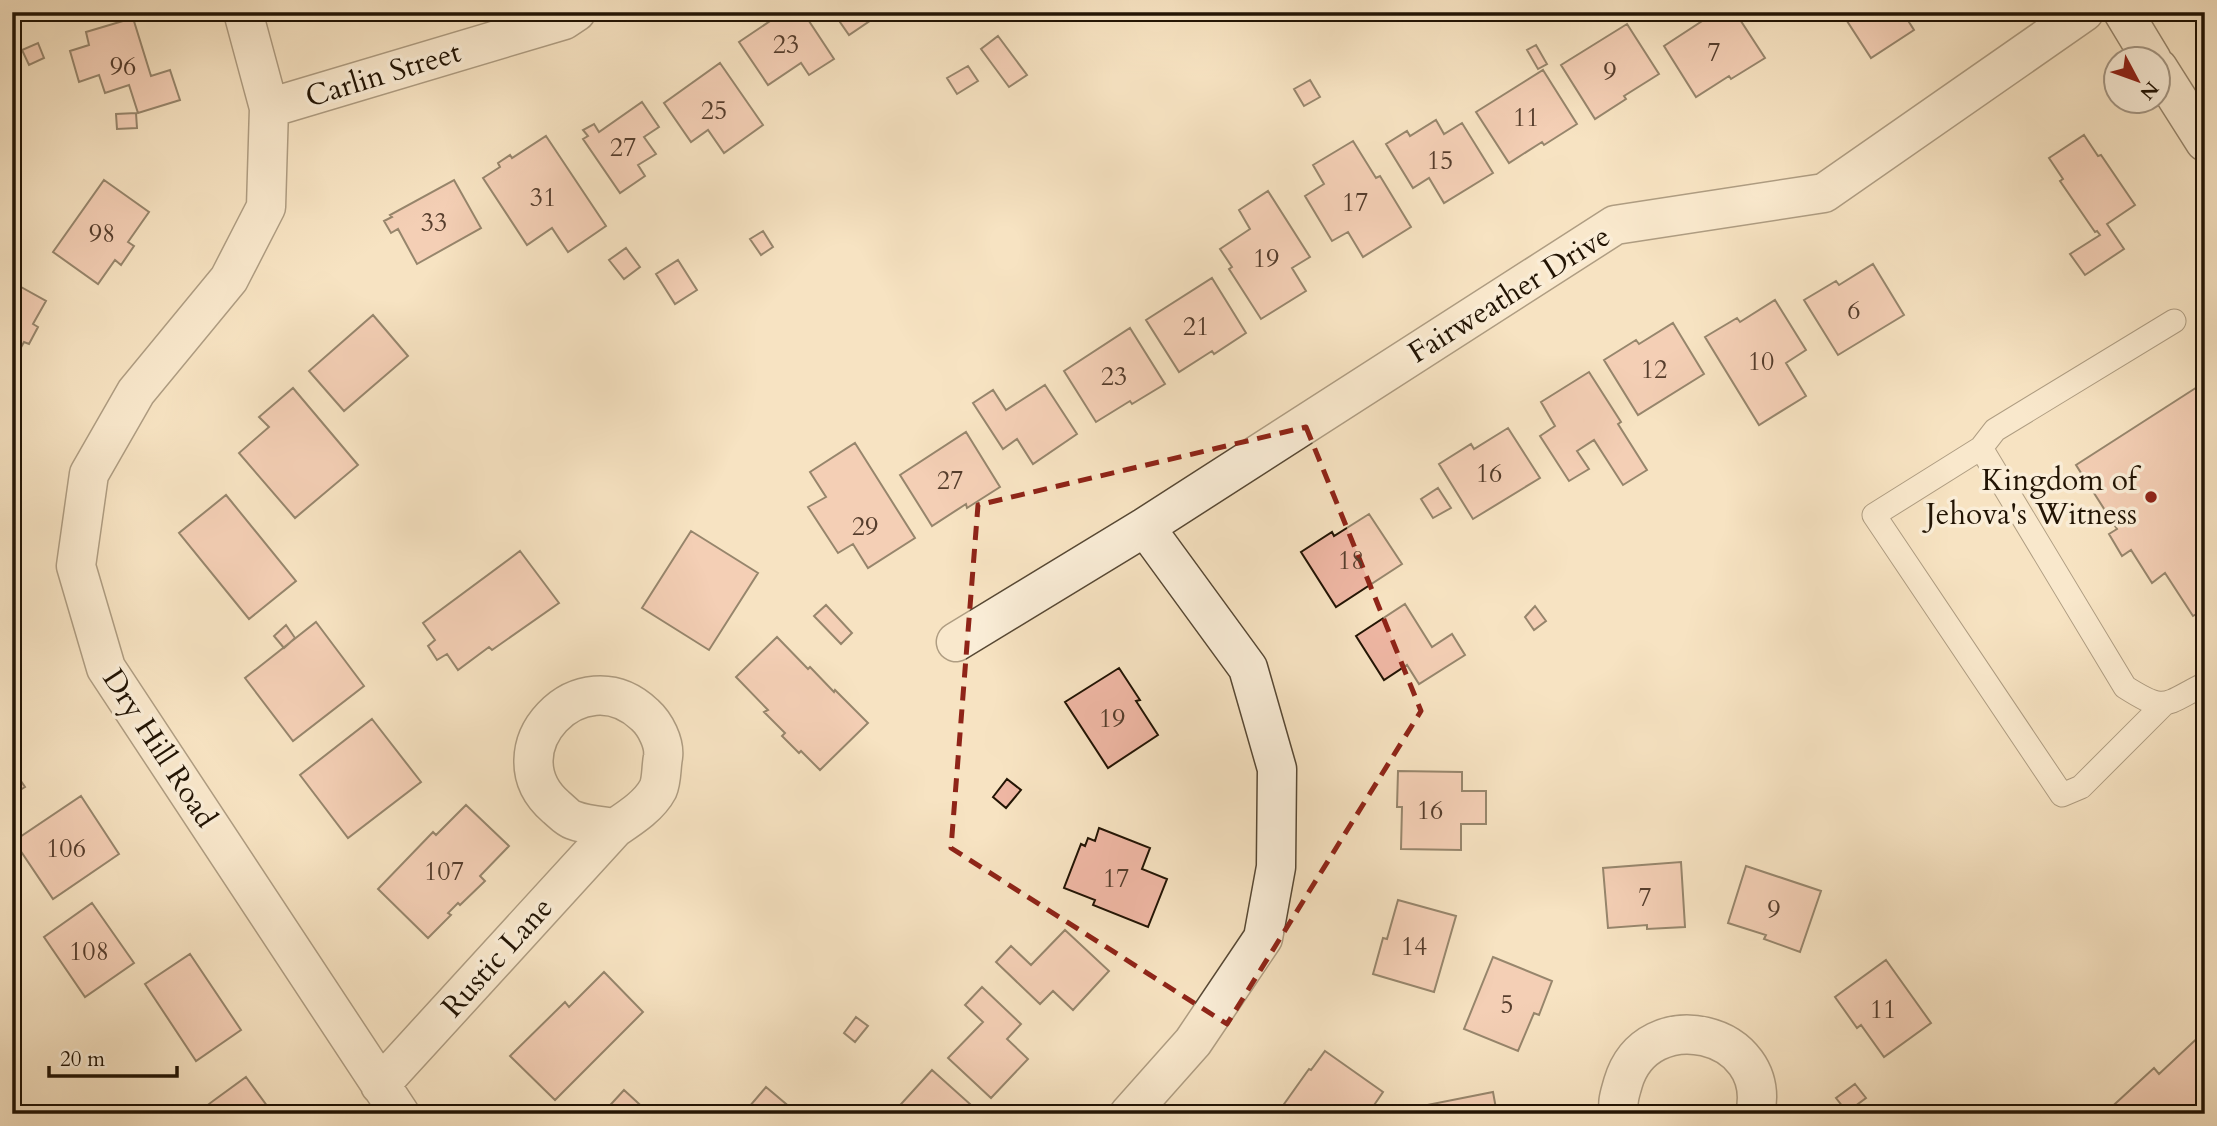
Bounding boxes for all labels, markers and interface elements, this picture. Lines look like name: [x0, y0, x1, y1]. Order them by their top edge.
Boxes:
house number: 23: [773, 27, 799, 62]
street label: Carlin Street: [301, 31, 466, 118]
house number: 7: [1707, 35, 1721, 70]
north arrow: [2102, 46, 2172, 116]
house number: 96: [110, 49, 136, 84]
house number: 9: [1603, 54, 1617, 89]
text: N: [2134, 76, 2164, 106]
house number: 25: [701, 93, 727, 128]
house number: 11: [1513, 100, 1539, 135]
house number: 27: [610, 130, 636, 165]
house number: 15: [1427, 143, 1453, 178]
house number: 31: [530, 180, 556, 215]
house number: 17: [1342, 185, 1368, 220]
house number: 33: [421, 205, 447, 240]
house number: 98: [89, 216, 115, 251]
street label: Fairweather Drive: [1400, 216, 1618, 373]
house number: 19: [1253, 241, 1279, 276]
house number: 6: [1847, 293, 1861, 328]
house number: 21: [1183, 309, 1209, 344]
house number: 10: [1748, 344, 1774, 379]
house number: 12: [1641, 352, 1667, 387]
house number: 23: [1101, 359, 1127, 394]
house number: 16: [1476, 456, 1502, 491]
place label: Kingdom of Jehova's Witness: [1922, 460, 2142, 535]
house number: 27: [937, 463, 963, 498]
marker: Kingdom of Jehova's Witness: [2143, 489, 2159, 505]
house number: 29: [852, 509, 878, 544]
house number: 18: [1338, 543, 1364, 578]
street label: Dry Hill Road: [93, 661, 226, 836]
house number: 19: [1099, 701, 1125, 736]
house number: 16: [1417, 793, 1443, 828]
house number: 106: [46, 831, 86, 866]
house number: 107: [424, 854, 464, 889]
house number: 17: [1103, 861, 1129, 896]
house number: 7: [1638, 880, 1652, 915]
street label: Rustic Lane: [432, 888, 562, 1026]
house number: 9: [1767, 892, 1781, 927]
house number: 14: [1401, 929, 1427, 964]
house number: 108: [69, 934, 109, 969]
house number: 5: [1500, 987, 1514, 1022]
house number: 11: [1870, 992, 1896, 1027]
scale bar: [49, 1035, 177, 1079]
text: 20 m: [60, 1045, 105, 1074]

